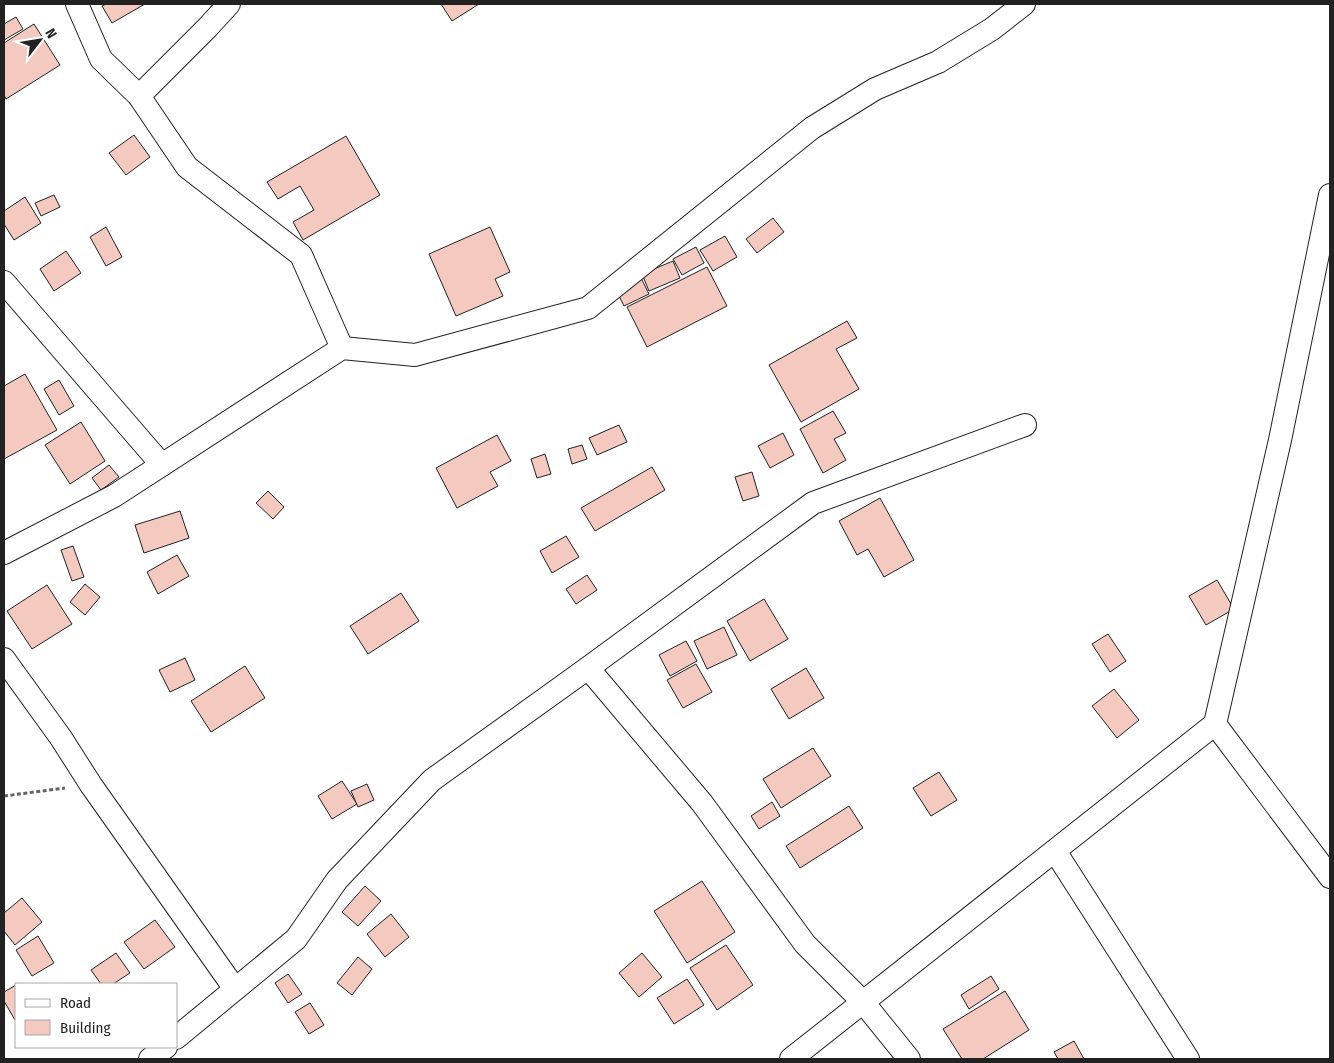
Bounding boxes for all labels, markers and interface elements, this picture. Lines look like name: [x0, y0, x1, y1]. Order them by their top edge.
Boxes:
north arrow: [15, 15, 65, 65]
text: N: [41, 26, 60, 42]
legend: [15, 983, 178, 1048]
text: Road: [60, 994, 91, 1012]
text: Building: [60, 1019, 111, 1037]

